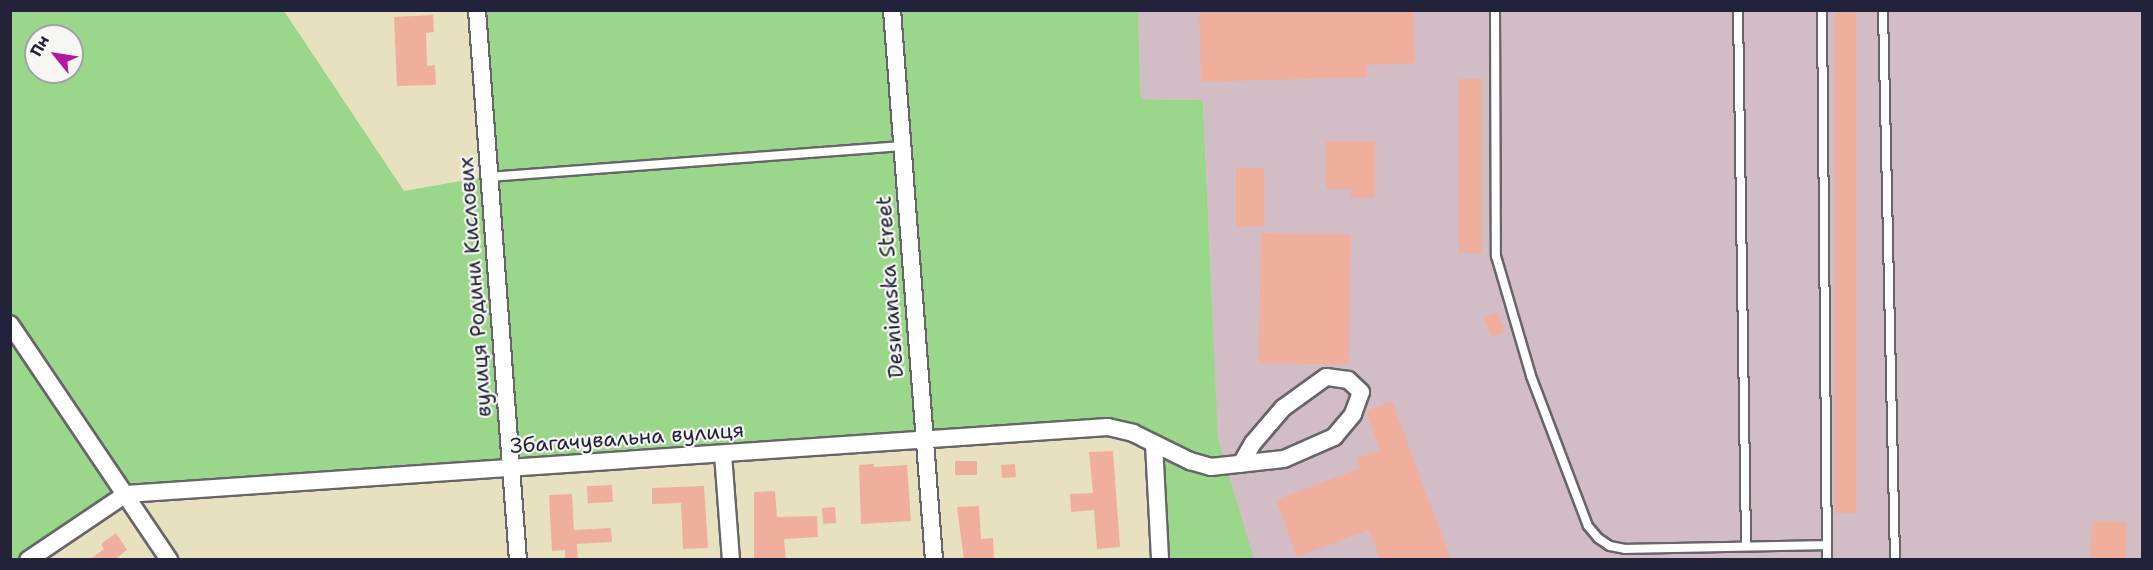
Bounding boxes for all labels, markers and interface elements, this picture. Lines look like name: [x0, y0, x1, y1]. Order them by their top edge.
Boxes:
north arrow: [24, 24, 84, 84]
text: Пн: [25, 31, 54, 60]
street label: вулиця Родини Кислових: [453, 156, 497, 418]
street label: Desnianska Street: [871, 195, 909, 379]
street label: Збагачувальна вулиця: [509, 417, 745, 459]

